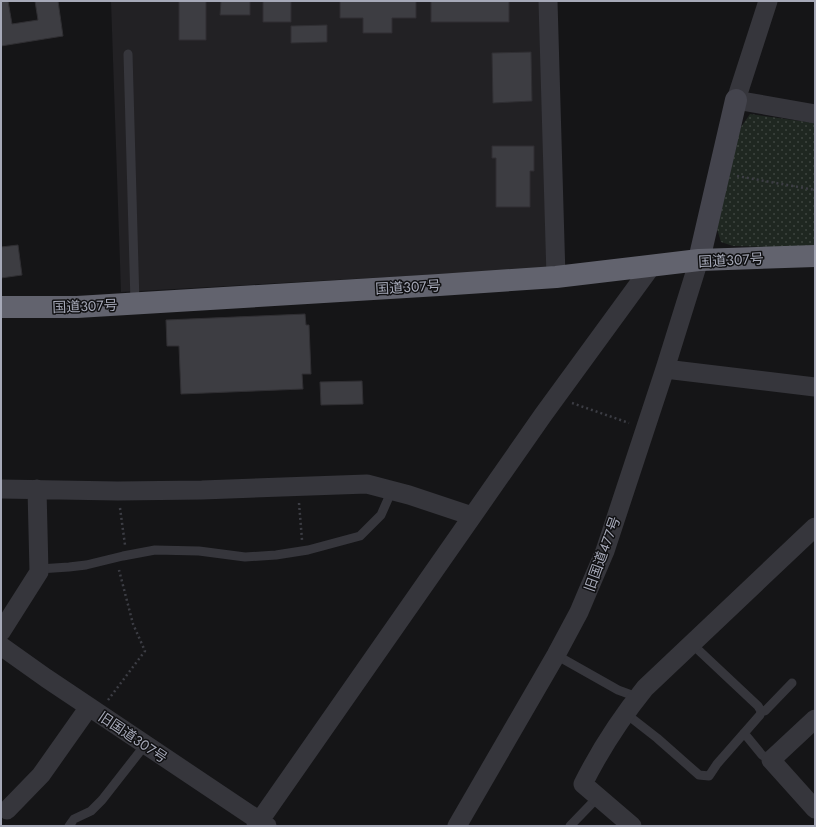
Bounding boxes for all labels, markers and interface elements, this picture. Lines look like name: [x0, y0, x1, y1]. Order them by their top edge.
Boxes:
street label: 国道307号: [698, 248, 764, 272]
street label: 国道307号: [375, 275, 441, 299]
street label: 国道307号: [52, 295, 118, 317]
street label: 旧国道477号: [579, 514, 625, 594]
street label: 旧国道307号: [94, 707, 172, 767]

